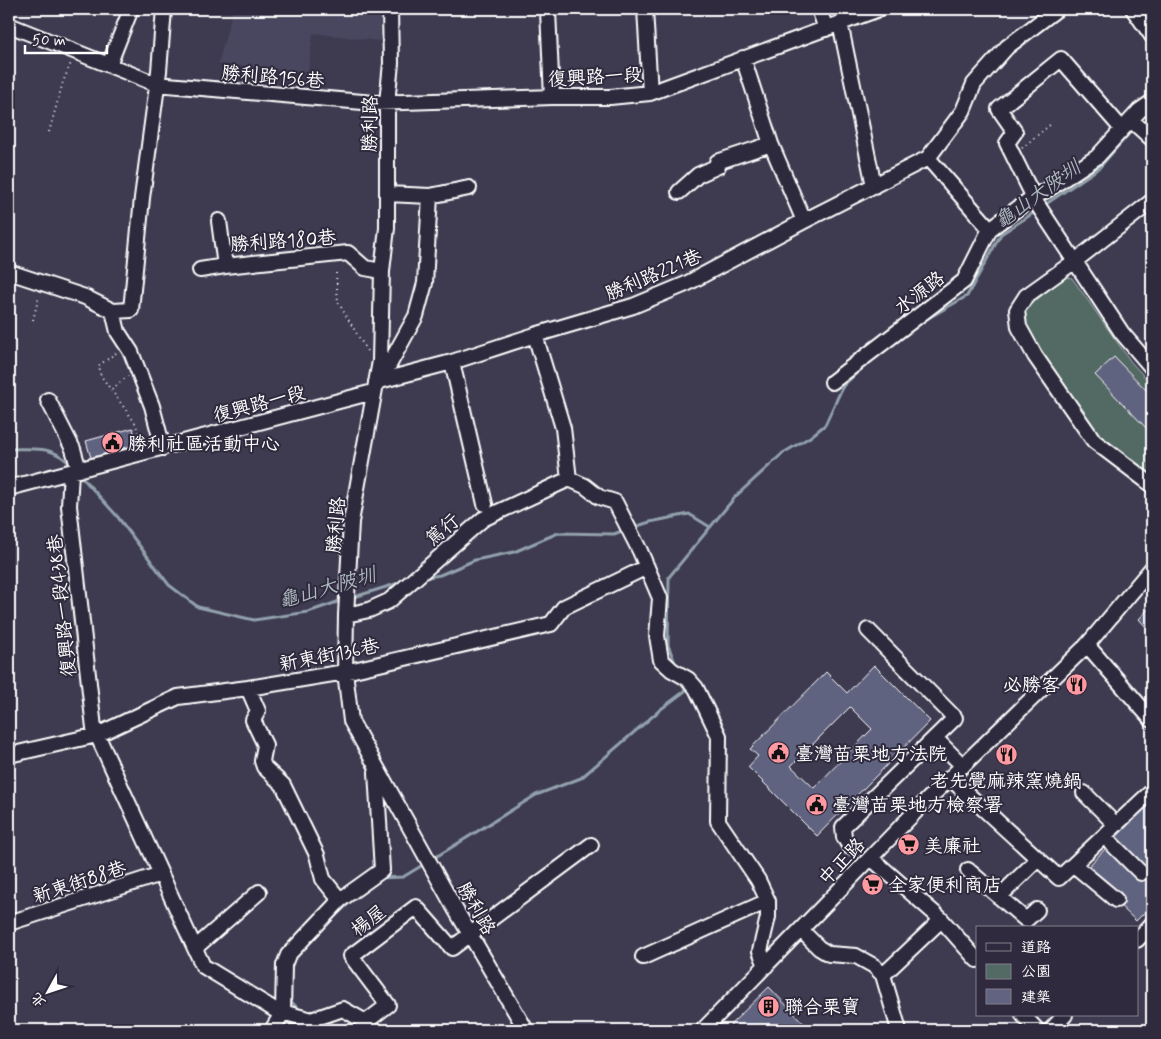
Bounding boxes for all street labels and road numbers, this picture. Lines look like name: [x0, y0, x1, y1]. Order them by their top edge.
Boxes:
street label: 勝利路156巷: [220, 61, 326, 94]
street label: 復興路一段: [547, 63, 643, 92]
street label: 勝利路: [358, 95, 383, 153]
street label: 勝利路180巷: [229, 225, 337, 258]
street label: 勝利路221巷: [601, 244, 706, 307]
street label: 水源路: [890, 266, 950, 320]
street label: 復興路一段: [210, 380, 309, 429]
street label: 勝利路: [322, 496, 351, 555]
street label: 篤行: [420, 508, 466, 552]
street label: 復興路一段438巷: [43, 533, 82, 678]
street label: 新東街136巷: [277, 634, 381, 677]
street label: 中正路: [813, 833, 871, 891]
street label: 新東街88巷: [29, 856, 130, 909]
street label: 勝利路: [451, 878, 501, 940]
street label: 楊屋: [346, 900, 392, 943]

